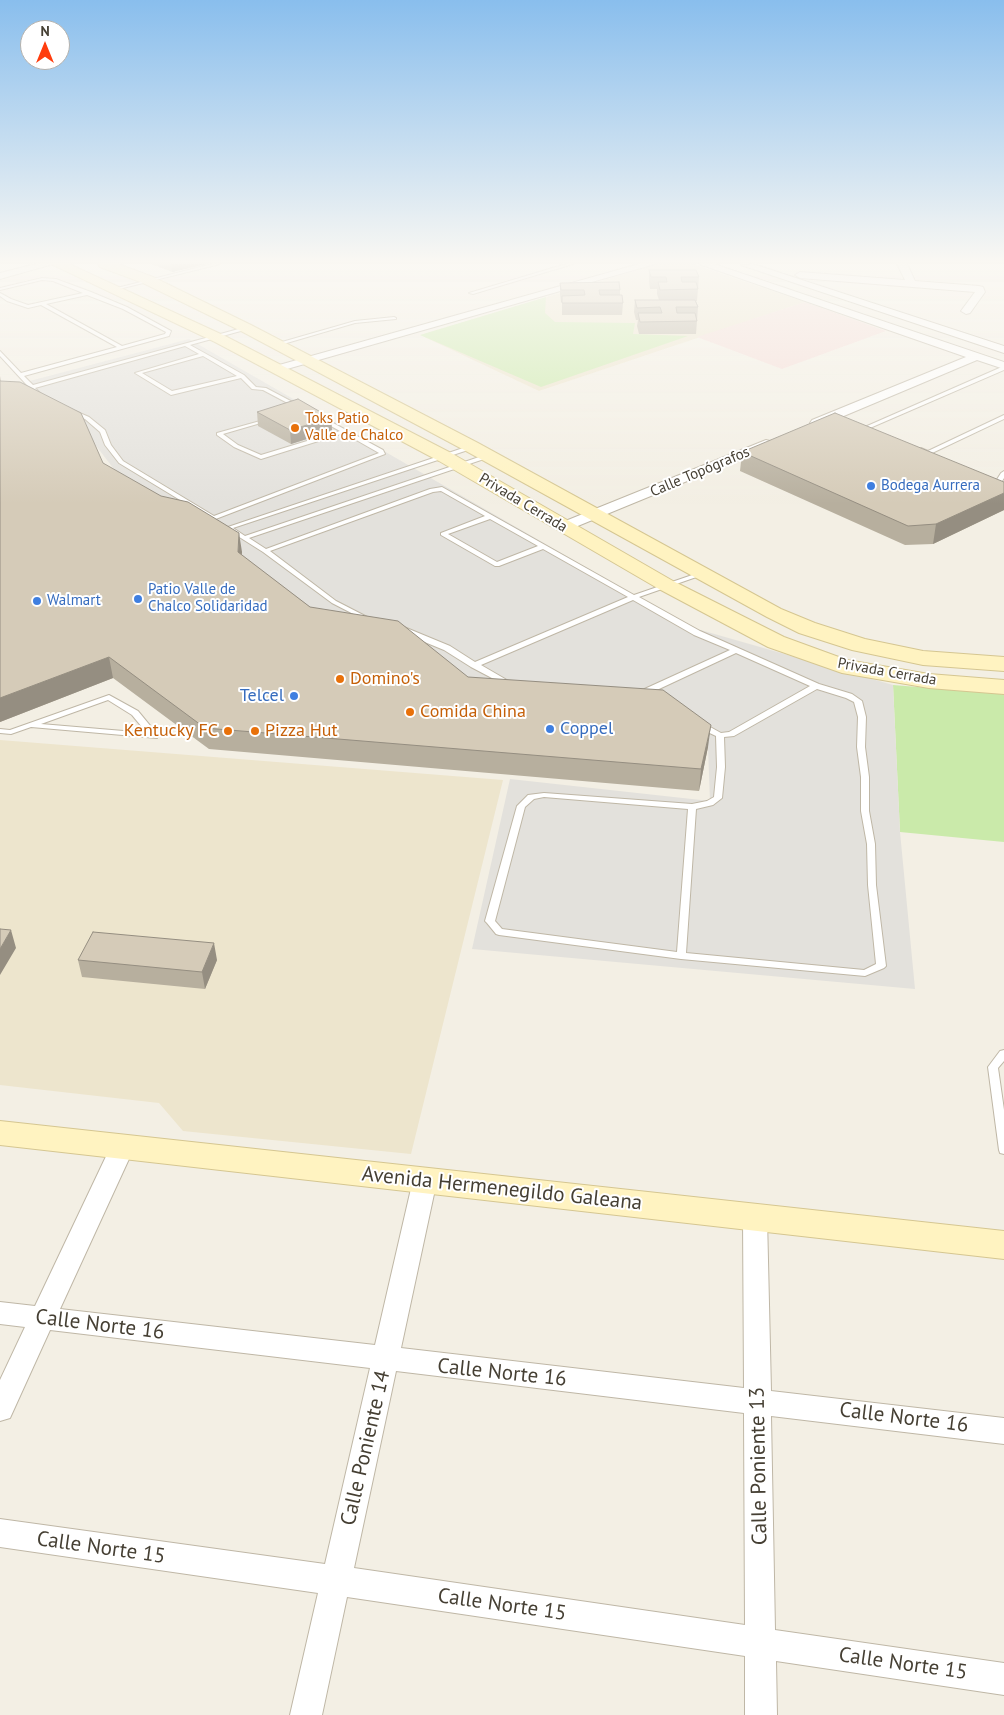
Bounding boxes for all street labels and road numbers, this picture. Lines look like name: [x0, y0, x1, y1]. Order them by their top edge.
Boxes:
street label: Calle Topógrafos: [648, 443, 752, 501]
street label: Privada Cerrada: [476, 470, 570, 536]
street label: Privada Cerrada: [836, 654, 938, 690]
street label: Avenida Hermenegildo Galeana: [361, 1162, 643, 1216]
street label: Calle Norte 16: [34, 1305, 166, 1345]
street label: Calle Norte 16: [436, 1354, 568, 1392]
street label: Calle Poniente 14: [336, 1368, 396, 1528]
street label: Calle Poniente 13: [745, 1387, 773, 1545]
street label: Calle Norte 16: [838, 1398, 970, 1438]
street label: Calle Norte 15: [35, 1526, 167, 1570]
street label: Calle Norte 15: [436, 1583, 568, 1627]
street label: Calle Norte 15: [837, 1642, 969, 1686]

